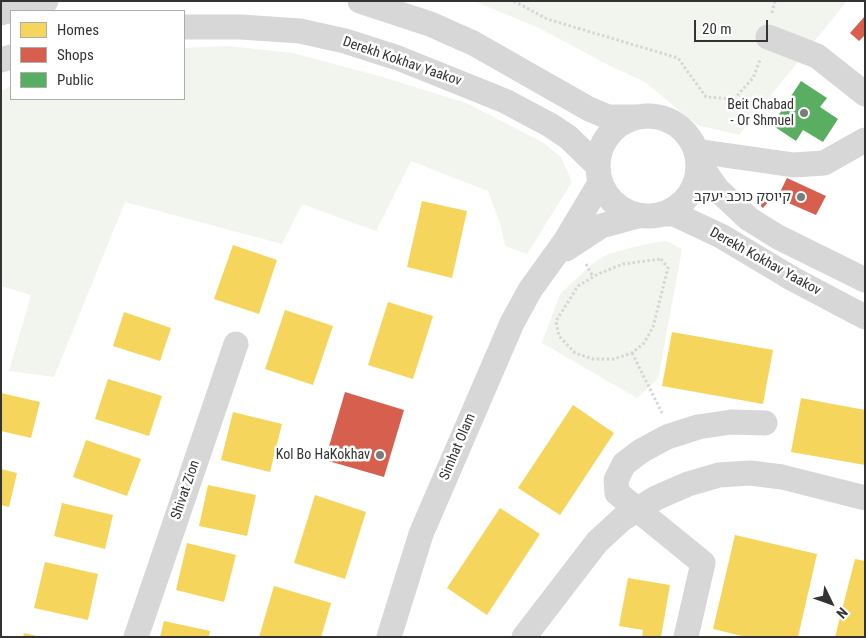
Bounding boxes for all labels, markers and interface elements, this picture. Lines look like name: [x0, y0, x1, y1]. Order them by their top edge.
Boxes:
legend: [10, 10, 185, 100]
scale bar: [696, 10, 770, 42]
text: 20 m: [702, 20, 732, 38]
text: Homes: [57, 21, 99, 39]
street label: Derekh Kokhav Yaakov: [340, 34, 464, 90]
text: Shops: [57, 46, 94, 64]
text: Public: [57, 71, 94, 89]
place label: Beit Chabad - Or Shmuel: [727, 97, 794, 130]
marker: Beit Chabad - Or Shmuel: [798, 107, 810, 119]
place label: קיוסק כוכב יעקב: [694, 189, 791, 205]
marker: קיוסק כוכב יעקב: [795, 191, 807, 203]
street label: Derekh Kokhav Yaakov: [707, 225, 823, 299]
street label: Simhat Olam: [436, 411, 480, 483]
place label: Kol Bo HaKokhav: [276, 447, 370, 463]
marker: Kol Bo HaKokhav: [374, 449, 386, 461]
street label: Shivat Zion: [168, 458, 204, 522]
north arrow: [806, 578, 856, 628]
text: N: [833, 604, 851, 622]

